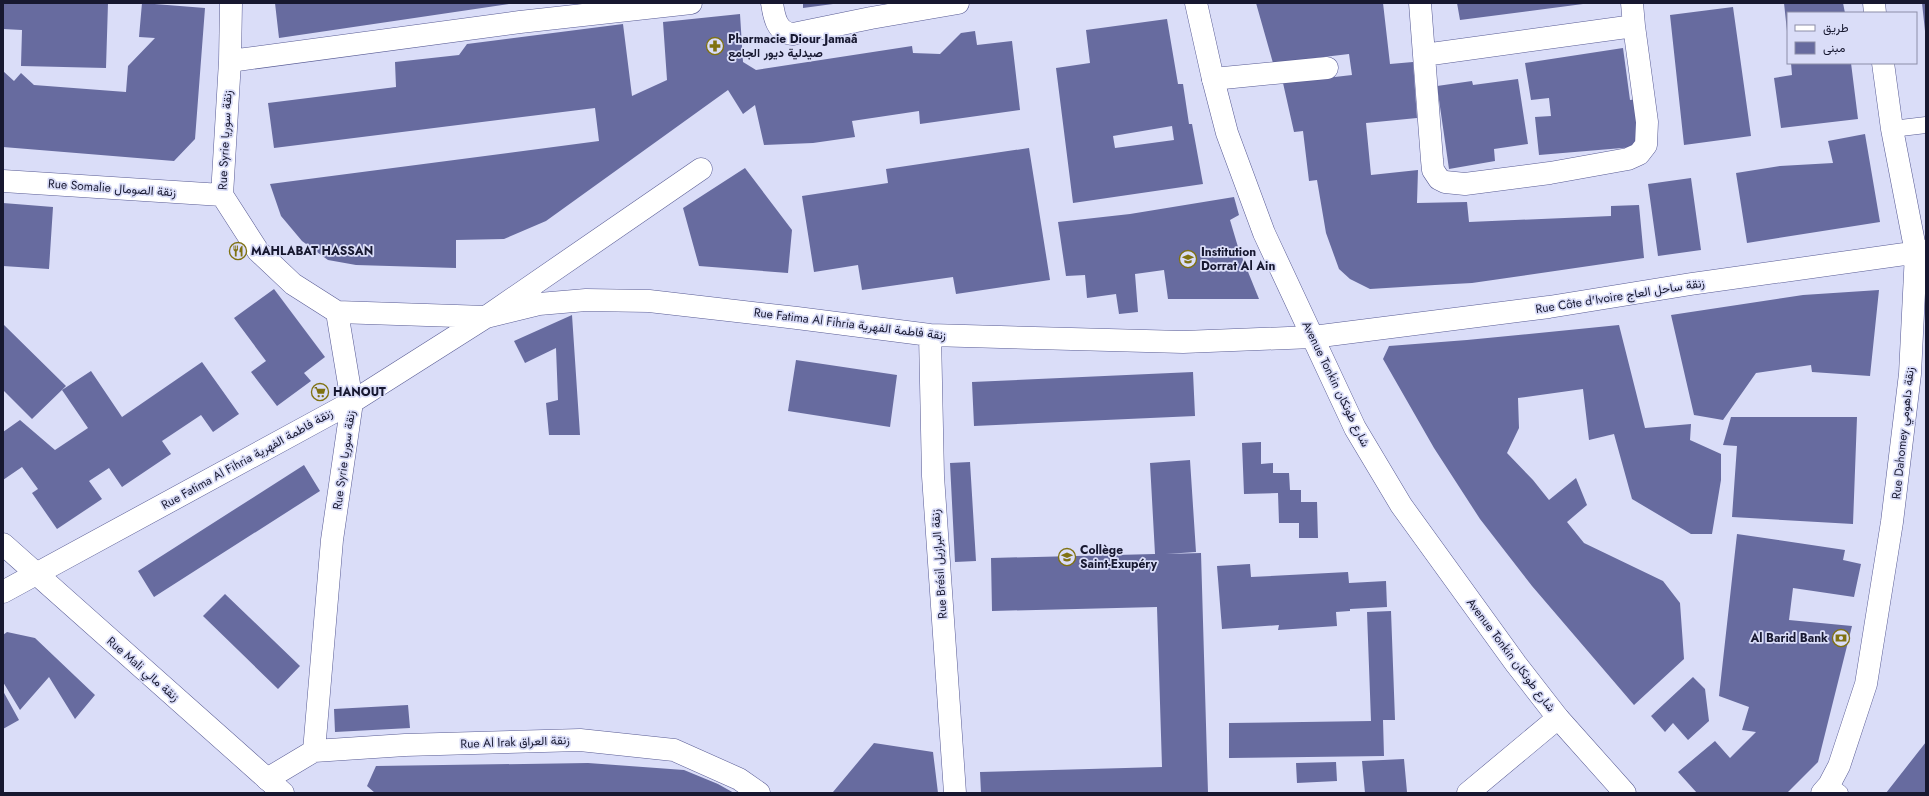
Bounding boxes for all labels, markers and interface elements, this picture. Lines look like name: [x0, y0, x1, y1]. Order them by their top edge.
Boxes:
legend: [1787, 12, 1917, 64]
text: طريق: [1823, 19, 1849, 37]
place label: Pharmacie Diour Jamaâ صيدلية ديور الجامع: [728, 30, 858, 62]
pharmacy icon: Pharmacie Diour Jamaâ صيدلية ديور الجامع: [705, 36, 725, 56]
text: مبنى: [1823, 39, 1845, 57]
street label: Rue Syrie زنقة سوريا: [213, 90, 237, 190]
street label: Rue Somalie زنقة الصومال: [47, 175, 177, 201]
restaurant icon: MAHLABAT HASSAN: [228, 241, 248, 261]
place label: MAHLABAT HASSAN: [251, 242, 373, 260]
place label: Institution Dorrat Al Ain: [1201, 243, 1275, 275]
school or university icon: Institution Dorrat Al Ain: [1178, 249, 1198, 269]
street label: Rue Côte d'Ivoire زنقة ساحل العاج: [1534, 274, 1706, 318]
street label: Rue Fatima Al Fihria زنقة فاطمة الفهرية: [753, 303, 947, 345]
street label: Avenue Tonkin شارع طونكان: [1298, 318, 1374, 450]
street label: Rue Dahomey زنقة داهومي: [1887, 366, 1920, 500]
supermarket icon: HANOUT: [310, 382, 330, 402]
place label: HANOUT: [333, 383, 386, 401]
street label: Rue Fatima Al Fihria زنقة فاطمة الفهرية: [158, 404, 336, 514]
street label: Rue Syrie زنقة سوريا: [328, 409, 360, 511]
street label: Rue Brésil زنقة البرازيل: [926, 509, 952, 619]
place label: Collège Saint-Exupéry: [1080, 541, 1158, 573]
school or university icon: Collège Saint-Exupéry: [1057, 547, 1077, 567]
street label: Avenue Tonkin شارع طونكان: [1462, 594, 1560, 716]
bank icon: Al Barid Bank: [1831, 628, 1851, 648]
place label: Al Barid Bank: [1749, 629, 1828, 647]
street label: Rue Mali زنقة مالي: [102, 632, 183, 706]
street label: Rue Al Irak زنقة العراق: [460, 731, 570, 753]

